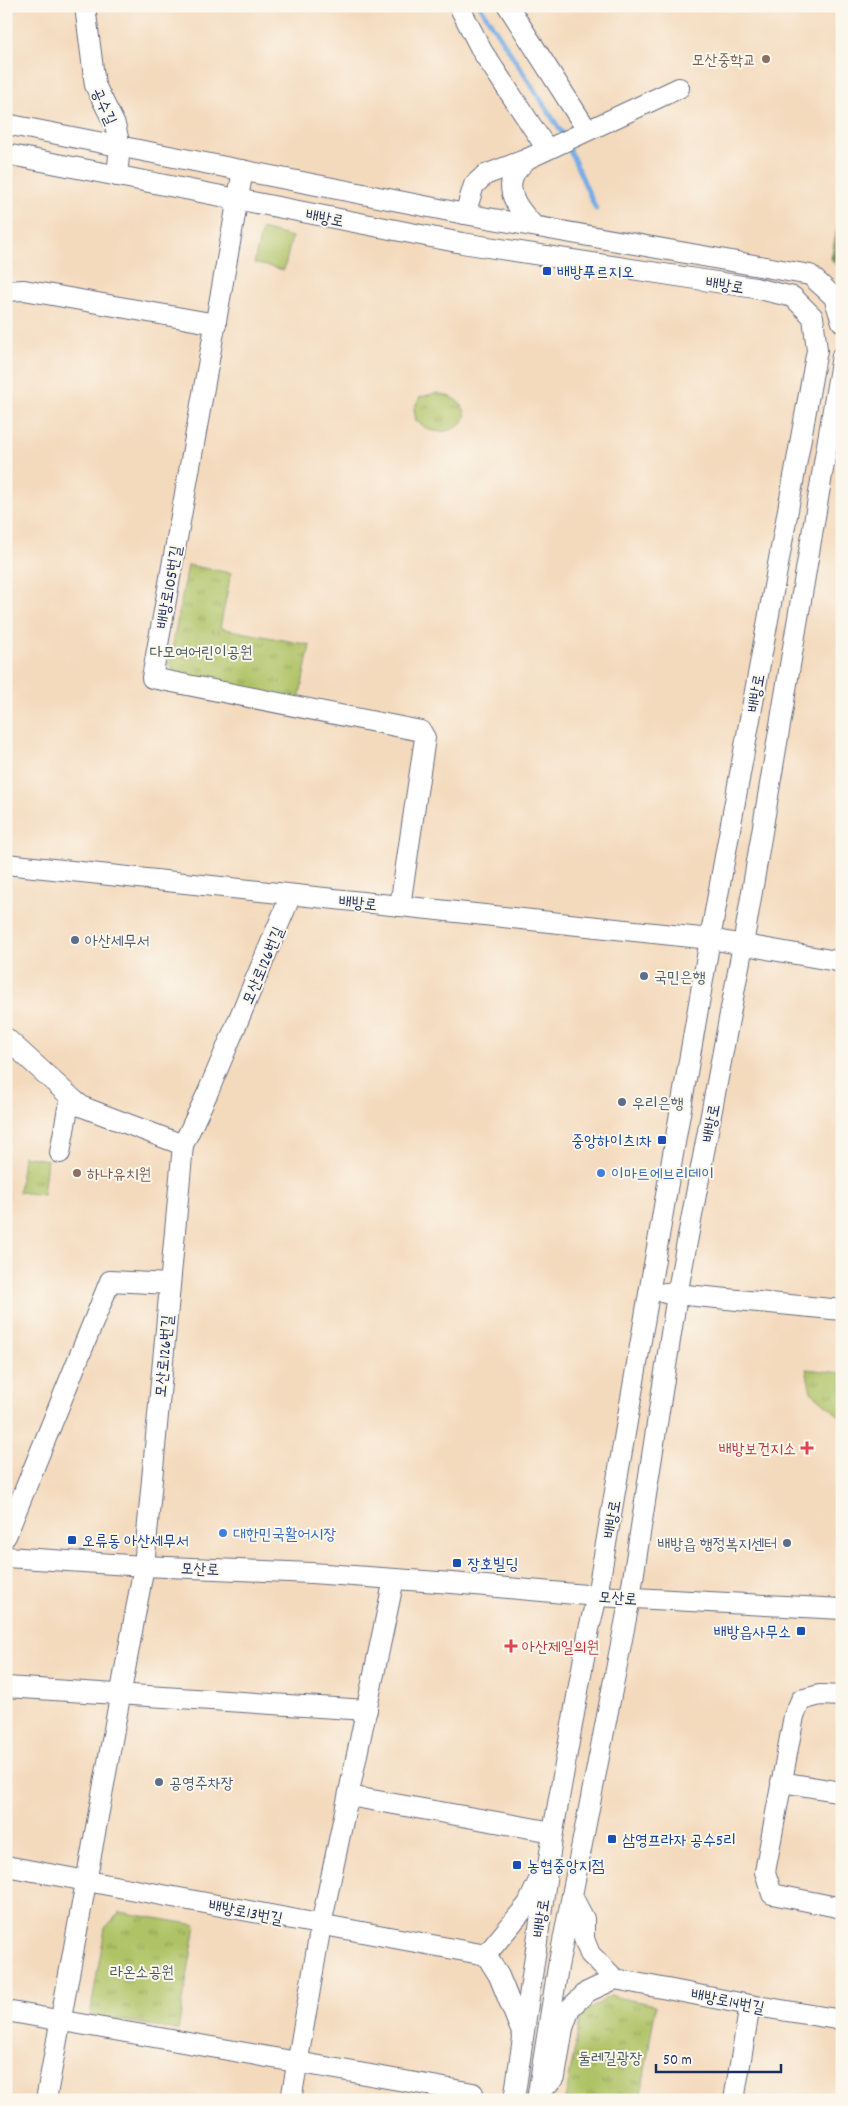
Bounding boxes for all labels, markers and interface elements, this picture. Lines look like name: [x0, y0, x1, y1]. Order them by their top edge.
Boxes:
place label: 모산중학교: [692, 50, 756, 73]
marker: 모산중학교: [760, 53, 772, 65]
street label: 공수길: [84, 85, 121, 129]
street label: 배방로: [303, 204, 346, 234]
place label: 배방푸르지오: [557, 262, 634, 285]
marker: 배방푸르지오: [541, 265, 553, 277]
street label: 배방로: [704, 272, 745, 301]
street label: 배방로105번길: [152, 544, 189, 631]
park label: 다모여어린이공원: [150, 642, 253, 665]
street label: 배방로: [743, 672, 772, 714]
street label: 배방로: [337, 891, 378, 918]
street label: 모산로126번길: [238, 923, 291, 1009]
place label: 아산세무서: [85, 931, 149, 954]
marker: 아산세무서: [69, 934, 81, 946]
place label: 국민은행: [654, 967, 706, 990]
marker: 국민은행: [638, 970, 650, 982]
place label: 우리은행: [632, 1093, 684, 1116]
marker: 우리은행: [616, 1096, 628, 1108]
street label: 배방로: [697, 1102, 727, 1145]
place label: 중앙하이츠1차: [571, 1131, 652, 1154]
marker: 중앙하이츠1차: [656, 1134, 668, 1146]
place label: 하나유치원: [87, 1164, 151, 1187]
place label: 이마트에브리데이: [611, 1164, 714, 1187]
marker: 하나유치원: [71, 1167, 83, 1179]
marker: 이마트에브리데이: [595, 1167, 607, 1179]
street label: 모산로126번길: [150, 1314, 181, 1398]
place label: 배방보건지소: [719, 1439, 796, 1462]
marker: 배방보건지소: [800, 1441, 814, 1455]
street label: 배방로: [599, 1498, 628, 1540]
place label: 대한민국활어시장: [233, 1524, 336, 1547]
marker: 대한민국활어시장: [217, 1527, 229, 1539]
place label: 오류동 아산세무서: [82, 1531, 189, 1554]
marker: 오류동 아산세무서: [66, 1534, 78, 1546]
place label: 배방읍 행정복지센터: [657, 1534, 777, 1557]
marker: 배방읍 행정복지센터: [781, 1537, 793, 1549]
place label: 장호빌딩: [467, 1554, 519, 1577]
marker: 장호빌딩: [451, 1557, 463, 1569]
street label: 모산로: [180, 1558, 220, 1583]
street label: 모산로: [598, 1587, 638, 1612]
place label: 배방읍사무소: [714, 1622, 791, 1645]
marker: 배방읍사무소: [795, 1625, 807, 1637]
place label: 아산제일의원: [522, 1637, 599, 1660]
marker: 아산제일의원: [504, 1639, 518, 1653]
place label: 공영주차장: [169, 1773, 234, 1796]
marker: 공영주차장: [153, 1776, 165, 1788]
place label: 삼영프라자 공수5리: [622, 1830, 736, 1853]
marker: 삼영프라자 공수5리: [606, 1833, 618, 1845]
place label: 농협중앙지점: [527, 1856, 604, 1879]
marker: 농협중앙지점: [511, 1859, 523, 1871]
street label: 배방로13번길: [207, 1895, 285, 1932]
street label: 배방로: [528, 1898, 557, 1939]
park label: 라온소공원: [110, 1962, 174, 1985]
street label: 배방로14번길: [689, 1984, 766, 2021]
scale bar: [656, 2041, 780, 2073]
park label: 둘레길광장: [578, 2048, 642, 2071]
text: 50 m: [663, 2050, 692, 2072]

